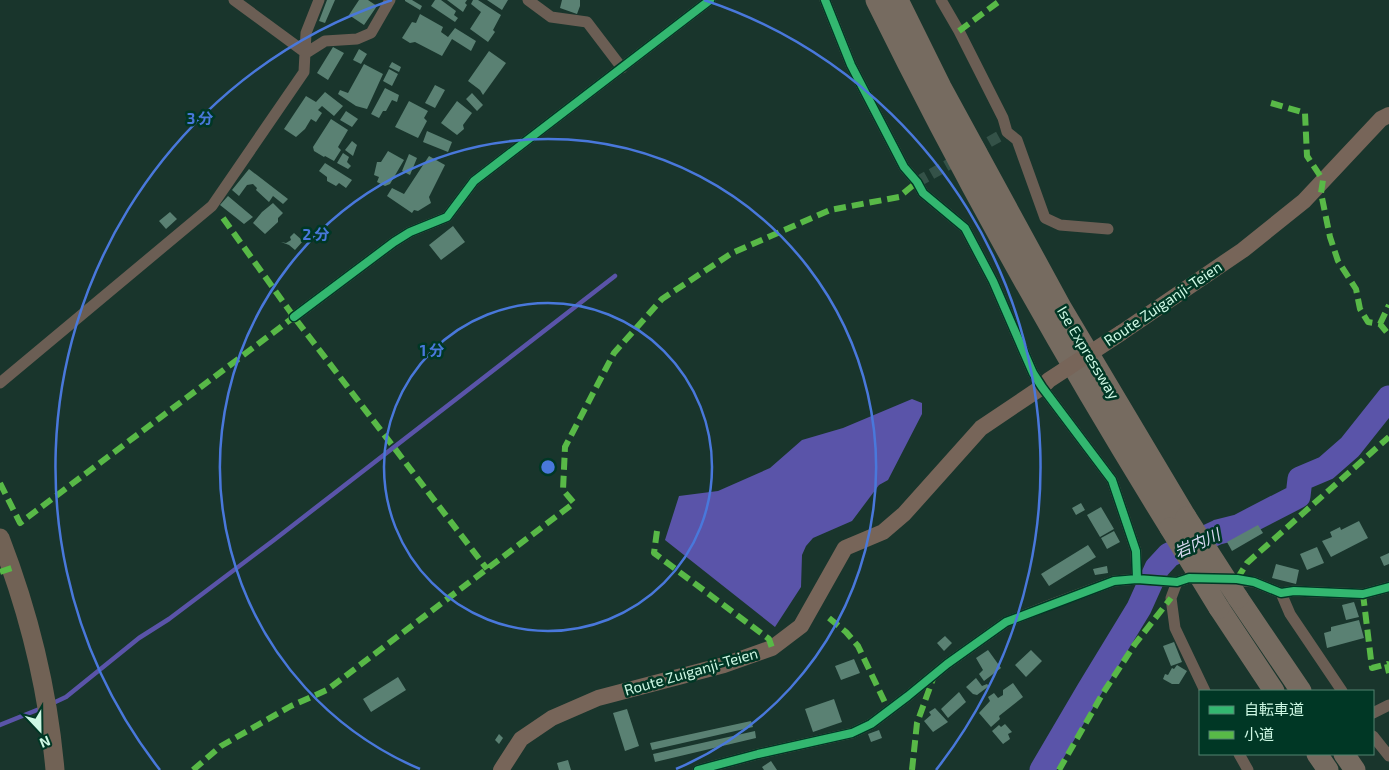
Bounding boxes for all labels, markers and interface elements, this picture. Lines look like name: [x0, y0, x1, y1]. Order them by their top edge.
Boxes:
text: 3 分: [187, 109, 213, 127]
text: 2 分: [303, 225, 329, 243]
street label: Route Zuiganji-Teien: [1100, 257, 1225, 350]
street label: Ise Expressway: [1054, 303, 1124, 402]
text: 1 分: [420, 341, 444, 359]
centre of rings: [539, 458, 557, 476]
water label: 岩内川: [1171, 523, 1224, 561]
street label: Route Zuiganji-Teien: [622, 643, 760, 700]
legend: [1199, 690, 1374, 755]
text: 自転車道: [1244, 700, 1304, 718]
north arrow: [15, 705, 65, 755]
text: 小道: [1244, 725, 1274, 743]
text: N: [37, 733, 53, 752]

